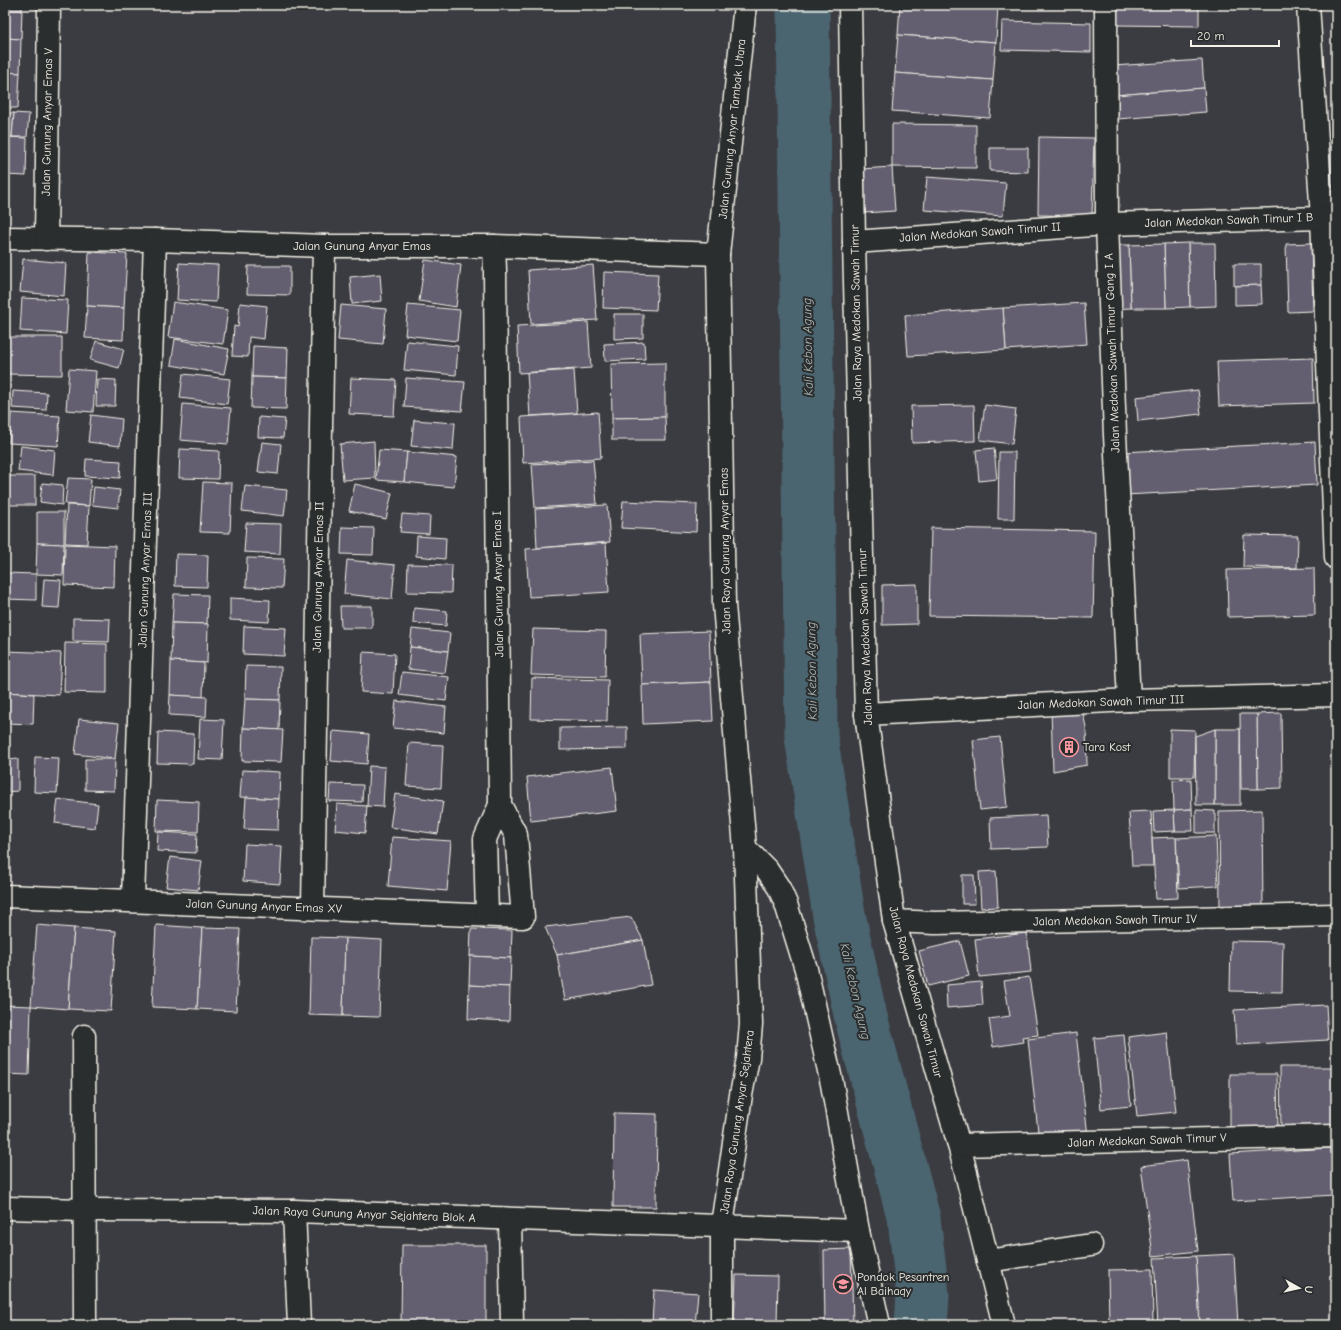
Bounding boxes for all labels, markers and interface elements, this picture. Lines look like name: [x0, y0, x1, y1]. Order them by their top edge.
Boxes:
scale bar: [1191, 22, 1279, 48]
text: 20 m: [1197, 29, 1225, 43]
street label: Jalan Gunung Anyar Tambak Utara: [716, 38, 748, 220]
street label: Jalan Gunung Anyar Emas V: [39, 47, 55, 196]
street label: Jalan Medokan Sawah Timur I B: [1144, 210, 1314, 230]
street label: Jalan Medokan Sawah Timur II: [899, 219, 1062, 245]
street label: Jalan Raya Medokan Sawah Timur: [847, 224, 865, 402]
street label: Jalan Gunung Anyar Emas: [293, 239, 431, 253]
street label: Jalan Medokan Sawah Timur Gang I A: [1102, 253, 1122, 453]
water label: Kali Kebon Agung: [799, 297, 816, 396]
street label: Jalan Raya Gunung Anyar Emas: [717, 468, 733, 634]
street label: Jalan Gunung Anyar Emas III: [135, 492, 155, 648]
street label: Jalan Gunung Anyar Emas II: [310, 501, 326, 653]
street label: Jalan Gunung Anyar Emas I: [490, 510, 506, 657]
street label: Jalan Raya Medokan Sawah Timur: [855, 548, 875, 726]
water label: Kali Kebon Agung: [803, 621, 820, 720]
street label: Jalan Medokan Sawah Timur III: [1017, 692, 1185, 712]
building icon: Tara Kost: [1058, 736, 1080, 758]
place label: Tara Kost: [1083, 740, 1131, 754]
street label: Jalan Gunung Anyar Emas XV: [186, 896, 343, 916]
street label: Jalan Raya Medokan Sawah Timur: [886, 905, 946, 1080]
street label: Jalan Medokan Sawah Timur IV: [1033, 912, 1198, 928]
water label: Kali Kebon Agung: [837, 941, 874, 1041]
street label: Jalan Raya Gunung Anyar Sejahtera: [717, 1029, 757, 1215]
street label: Jalan Medokan Sawah Timur V: [1067, 1130, 1227, 1150]
street label: Jalan Raya Gunung Anyar Sejahtera Blok A: [252, 1203, 476, 1225]
north arrow: [1279, 1268, 1319, 1308]
place label: Pondok Pesantren Al Baihaqy: [857, 1270, 949, 1298]
school or university icon: Pondok Pesantren Al Baihaqy: [832, 1273, 854, 1295]
text: U: [1301, 1285, 1315, 1294]

